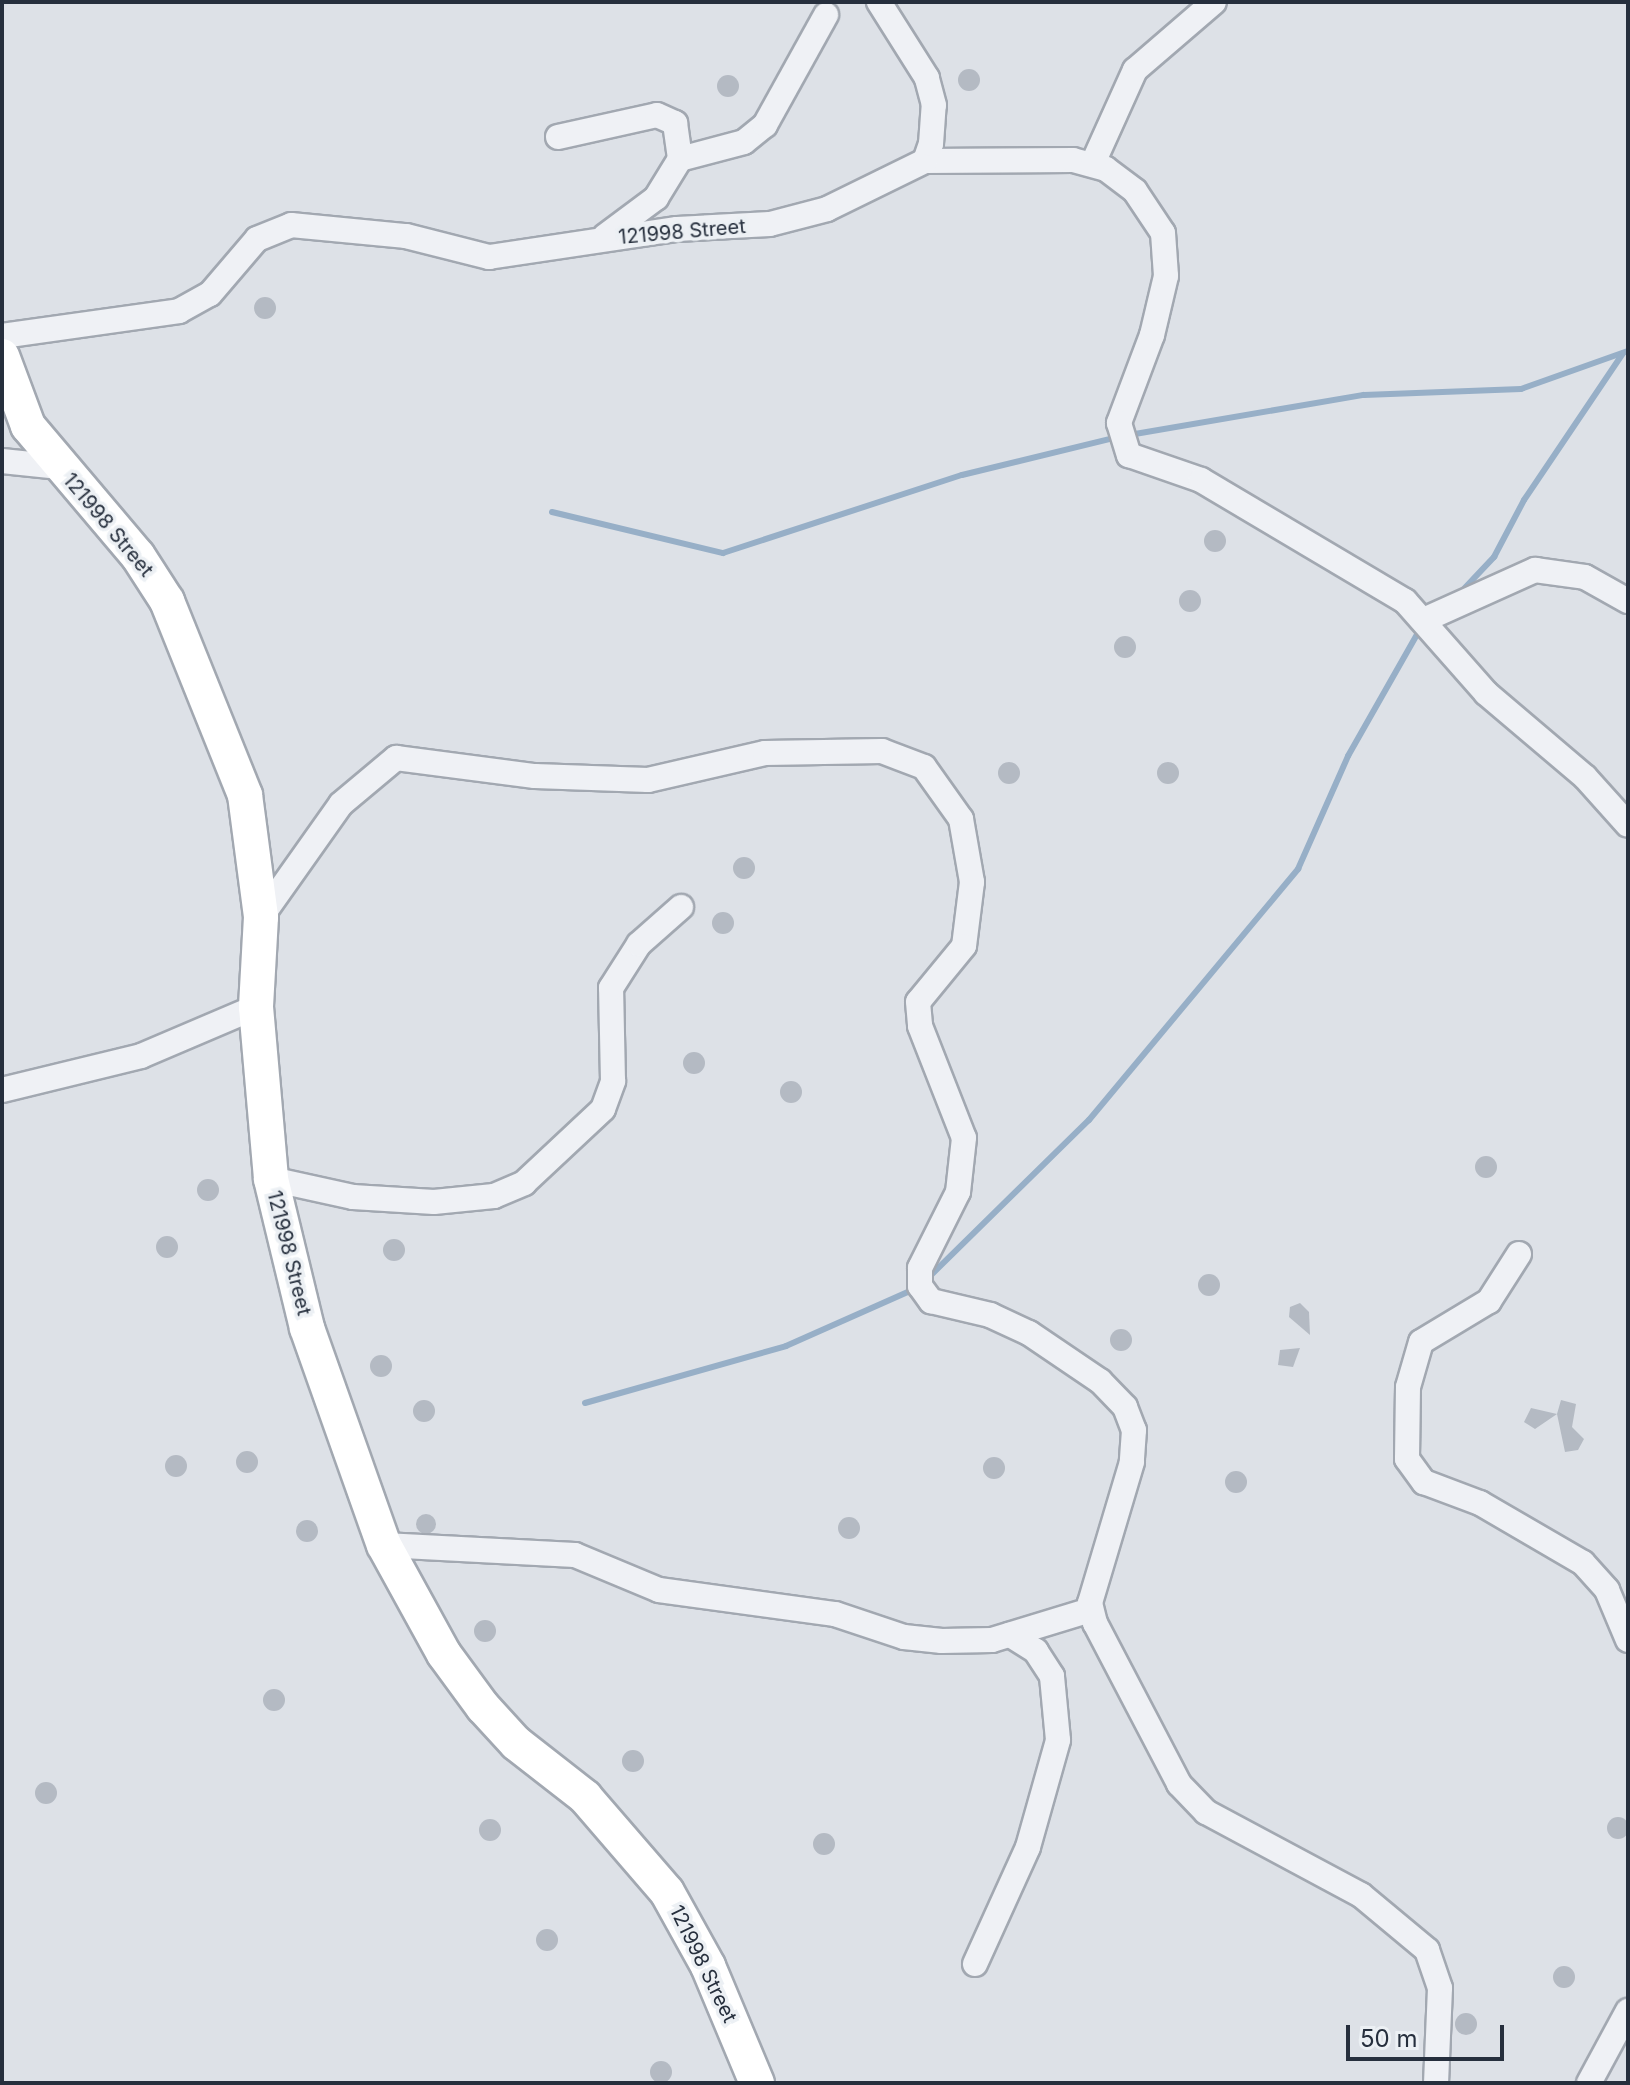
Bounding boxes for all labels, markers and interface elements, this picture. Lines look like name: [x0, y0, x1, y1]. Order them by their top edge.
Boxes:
street label: 121998 Street: [617, 214, 747, 250]
street label: 121998 Street: [58, 468, 158, 582]
street label: 121998 Street: [262, 1188, 316, 1318]
street label: 121998 Street: [664, 1901, 742, 2027]
scale bar: [1350, 2009, 1508, 2059]
text: 50 m: [1360, 2024, 1418, 2053]

